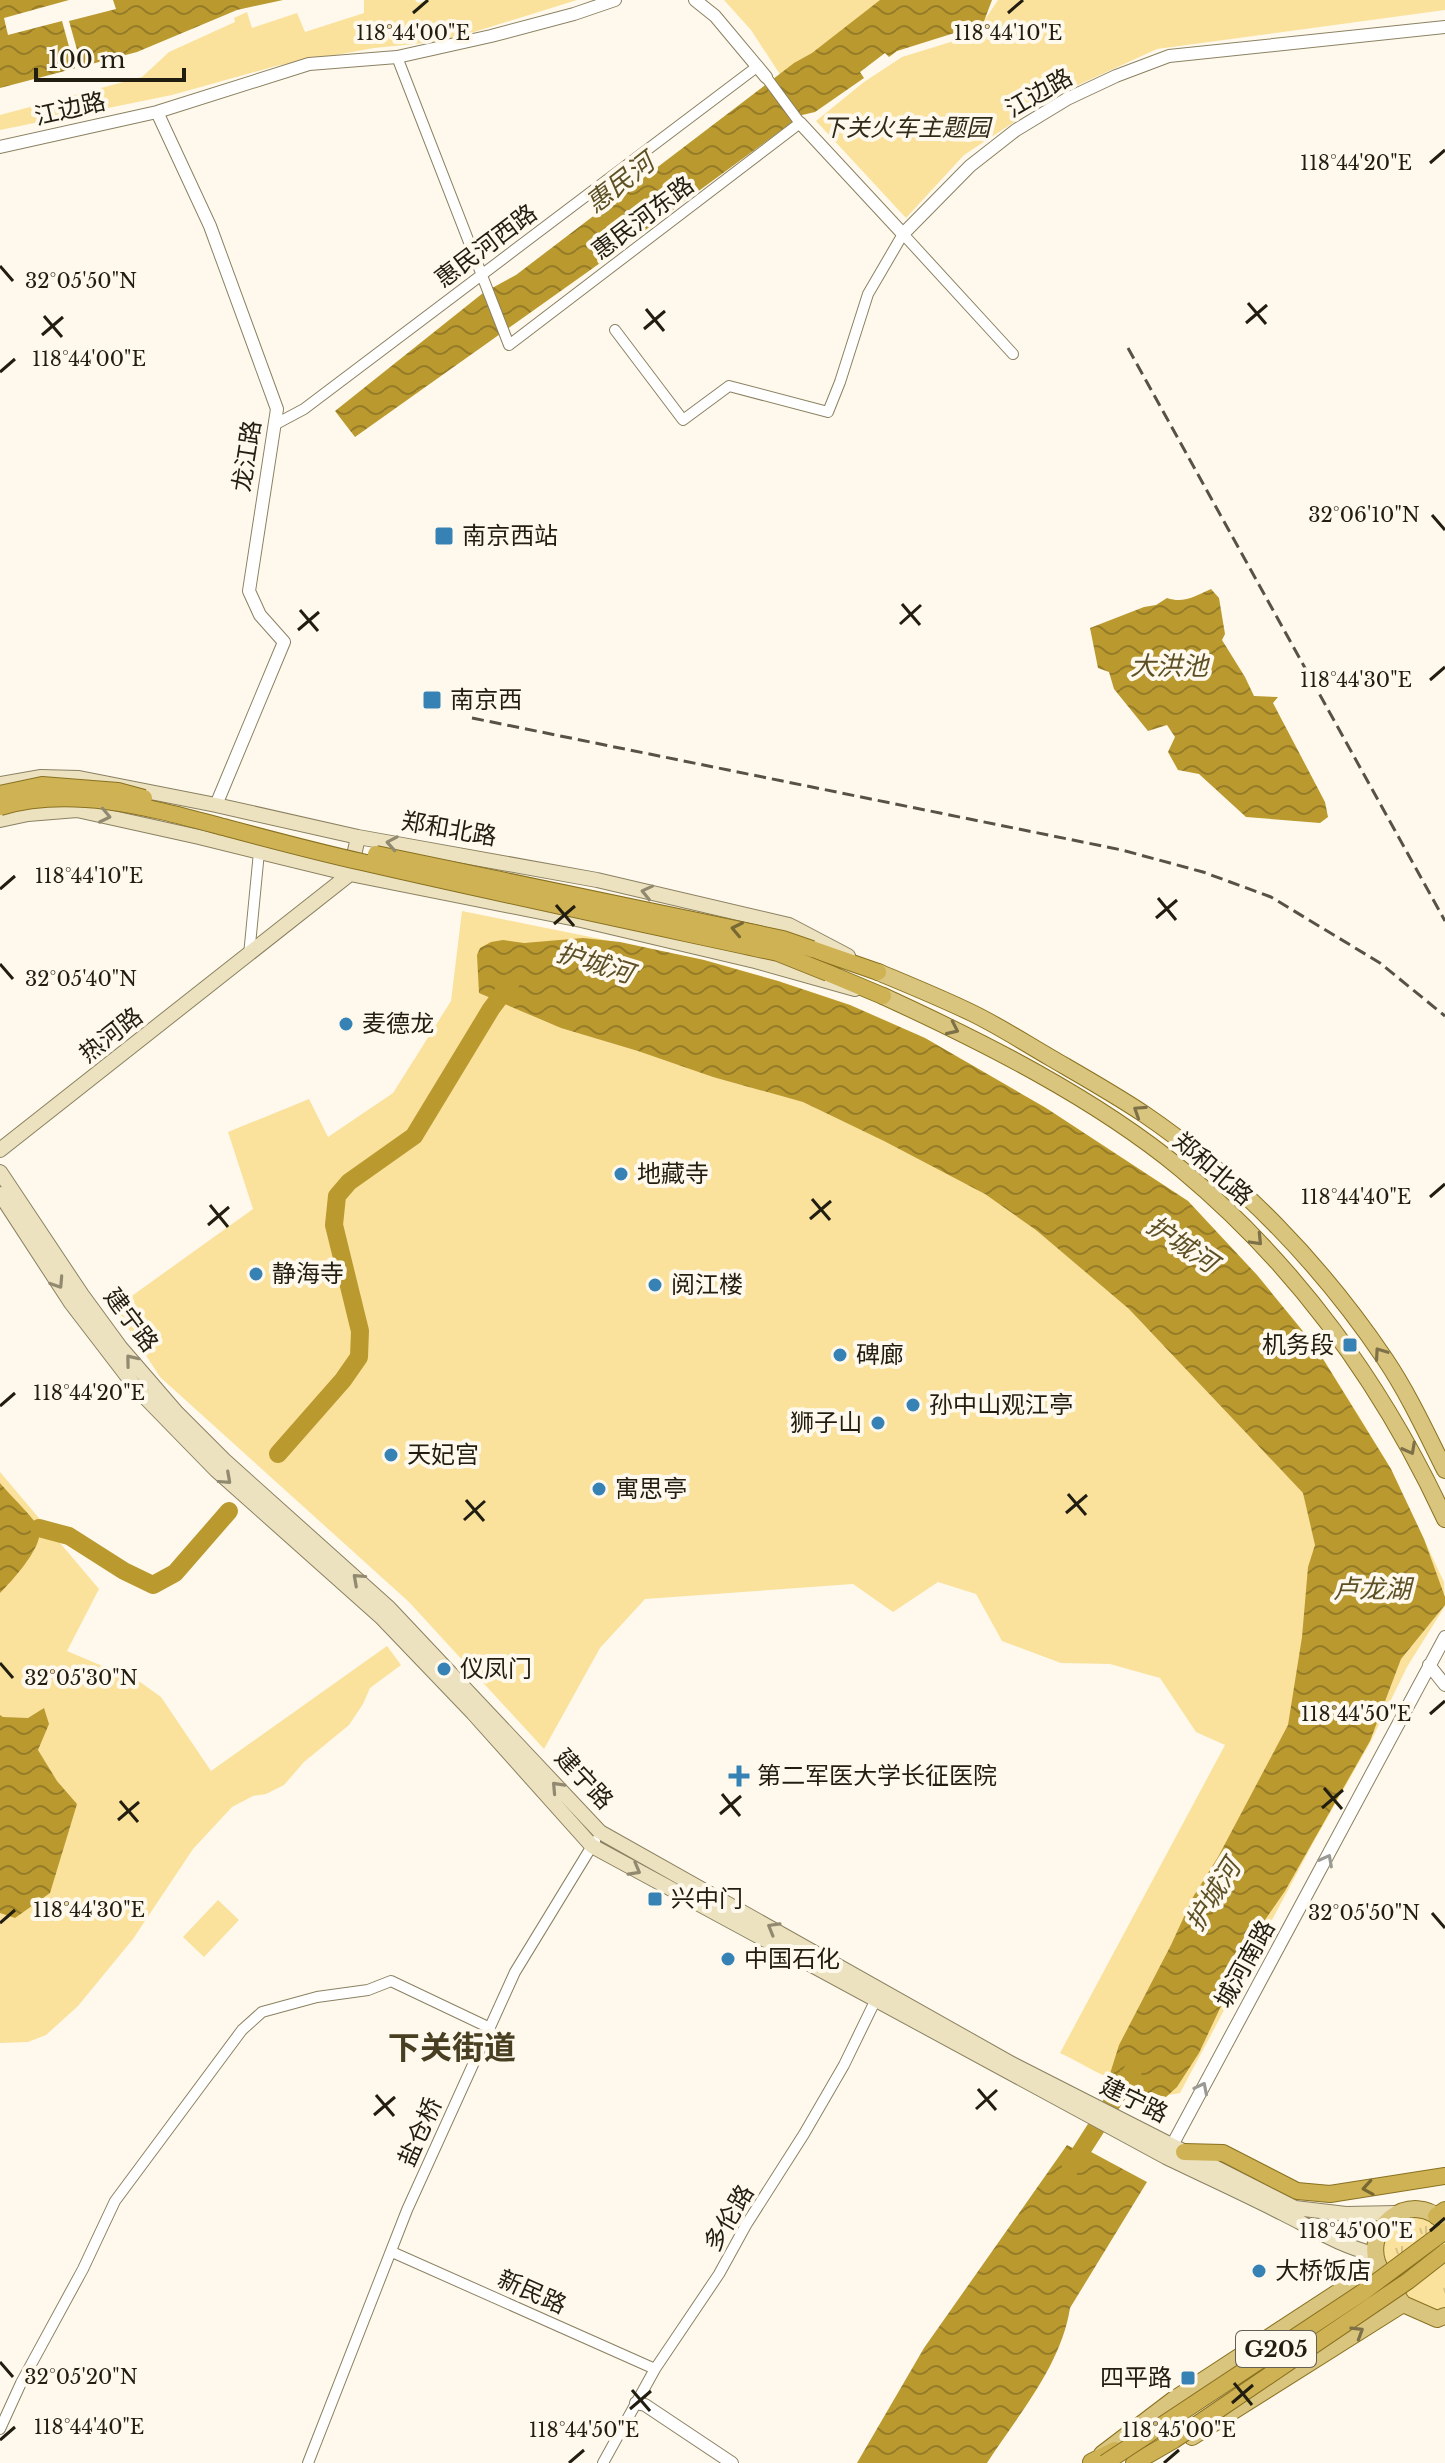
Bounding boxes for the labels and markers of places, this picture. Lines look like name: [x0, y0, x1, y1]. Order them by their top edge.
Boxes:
place label: 南京西站: [462, 521, 558, 550]
marker: 南京西站: [433, 525, 455, 547]
place label: 南京西: [450, 685, 522, 714]
marker: 南京西: [421, 689, 443, 711]
place label: 麦德龙: [362, 1009, 434, 1038]
marker: 麦德龙: [337, 1015, 355, 1033]
place label: 地藏寺: [637, 1159, 709, 1188]
marker: 地藏寺: [612, 1165, 630, 1183]
place label: 静海寺: [272, 1259, 344, 1288]
marker: 静海寺: [247, 1265, 265, 1283]
place label: 阅江楼: [671, 1270, 743, 1299]
marker: 阅江楼: [646, 1276, 664, 1294]
place label: 机务段: [1262, 1330, 1334, 1359]
marker: 机务段: [1341, 1336, 1359, 1354]
place label: 碑廊: [856, 1340, 904, 1369]
marker: 碑廊: [831, 1346, 849, 1364]
place label: 孙中山观江亭: [929, 1390, 1073, 1419]
marker: 孙中山观江亭: [904, 1396, 922, 1414]
place label: 狮子山: [790, 1408, 862, 1437]
marker: 狮子山: [869, 1414, 887, 1432]
place label: 天妃宫: [407, 1440, 479, 1469]
marker: 天妃宫: [382, 1446, 400, 1464]
place label: 寓思亭: [615, 1474, 687, 1503]
marker: 寓思亭: [590, 1480, 608, 1498]
place label: 仪凤门: [460, 1654, 532, 1683]
marker: 仪凤门: [435, 1660, 453, 1678]
place label: 第二军医大学长征医院: [757, 1761, 997, 1790]
marker: 第二军医大学长征医院: [728, 1765, 750, 1787]
place label: 兴中门: [671, 1884, 743, 1913]
marker: 兴中门: [646, 1890, 664, 1908]
place label: 中国石化: [744, 1944, 840, 1973]
marker: 中国石化: [719, 1950, 737, 1968]
place label: 大桥饭店: [1275, 2256, 1371, 2285]
marker: 大桥饭店: [1250, 2262, 1268, 2280]
place label: 四平路: [1100, 2363, 1172, 2392]
marker: 四平路: [1179, 2369, 1197, 2387]

